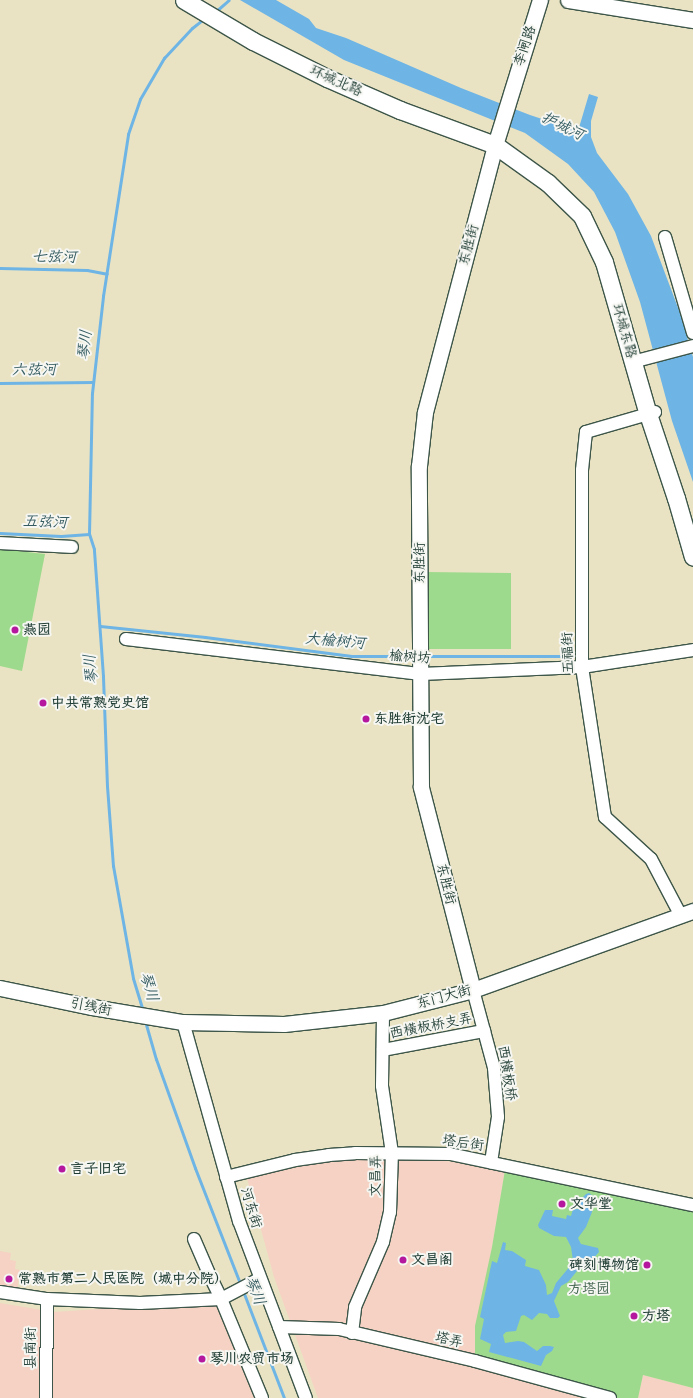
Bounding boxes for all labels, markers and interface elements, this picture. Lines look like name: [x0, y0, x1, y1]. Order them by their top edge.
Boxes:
street label: 李闸路: [511, 23, 539, 69]
street label: 环城北路: [307, 62, 365, 100]
water label: 护城河: [538, 109, 586, 145]
street label: 东胜街: [455, 223, 483, 267]
water label: 七弦河: [31, 249, 77, 267]
street label: 环城东路: [608, 302, 640, 360]
water label: 琴川: [75, 329, 97, 361]
water label: 六弦河: [11, 362, 57, 380]
water label: 五弦河: [22, 513, 68, 533]
street label: 东胜街: [412, 542, 428, 584]
place label: 燕园: [23, 622, 51, 638]
marker: 燕园: [10, 625, 20, 635]
water label: 大榆树河: [304, 630, 366, 654]
street label: 五福街: [559, 632, 577, 674]
street label: 榆树坊: [388, 647, 432, 667]
water label: 琴川: [82, 653, 102, 685]
place label: 中共常熟党史馆: [51, 695, 149, 711]
marker: 中共常熟党史馆: [38, 698, 48, 708]
place label: 东胜街沈宅: [374, 711, 444, 727]
marker: 东胜街沈宅: [361, 714, 371, 724]
street label: 东胜街: [433, 862, 459, 906]
water label: 琴川: [135, 970, 161, 1004]
street label: 东门大街: [415, 982, 473, 1012]
street label: 引线街: [69, 995, 113, 1019]
street label: 西横板桥支弄: [388, 1010, 474, 1042]
street label: 西横板桥: [494, 1044, 520, 1102]
street label: 塔后街: [441, 1132, 485, 1154]
street label: 文昌弄: [367, 1155, 385, 1197]
place label: 言子旧宅: [70, 1161, 126, 1177]
marker: 言子旧宅: [57, 1164, 67, 1174]
street label: 河东街: [237, 1185, 265, 1231]
place label: 文华堂: [570, 1196, 612, 1212]
marker: 文华堂: [557, 1199, 567, 1209]
place label: 文昌阁: [411, 1252, 453, 1268]
marker: 文昌阁: [398, 1255, 408, 1265]
place label: 碑刻博物馆: [569, 1257, 639, 1273]
marker: 碑刻博物馆: [642, 1260, 652, 1270]
place label: 常熟市第二人民医院（城中分院）: [18, 1271, 228, 1287]
marker: 常熟市第二人民医院（城中分院）: [3, 1273, 15, 1285]
water label: 琴川: [240, 1274, 268, 1308]
park label: 方塔园: [568, 1281, 610, 1297]
place label: 方塔: [642, 1308, 670, 1324]
marker: 方塔: [629, 1311, 639, 1321]
street label: 县南街: [23, 1327, 39, 1369]
street label: 塔弄: [433, 1329, 465, 1351]
place label: 琴川农贸市场: [210, 1351, 294, 1367]
marker: 琴川农贸市场: [197, 1354, 207, 1364]

